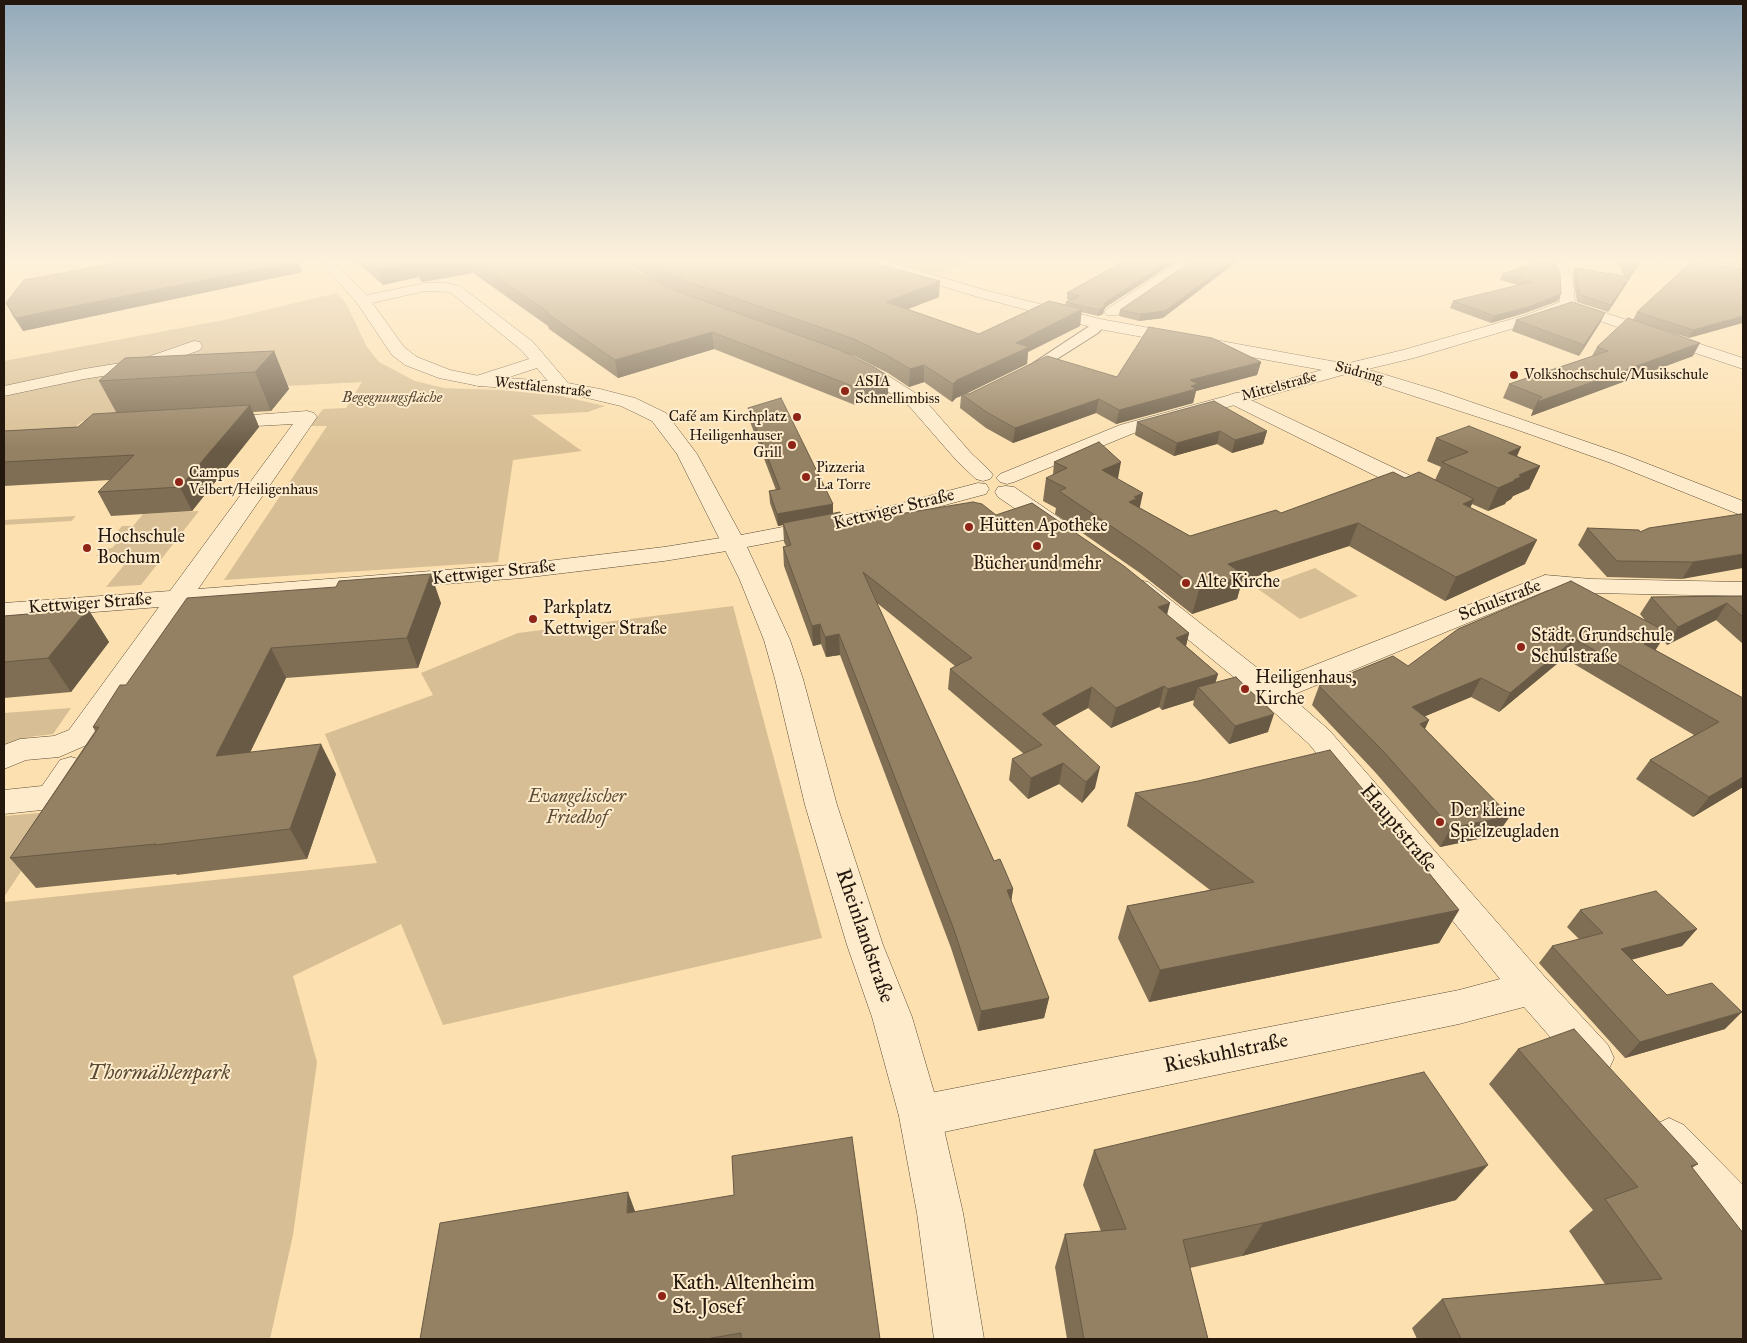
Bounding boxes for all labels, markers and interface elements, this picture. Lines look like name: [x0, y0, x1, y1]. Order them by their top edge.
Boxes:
street label: Südring: [1333, 358, 1385, 388]
place label: Volkshochschule/Musikschule: [1524, 366, 1709, 384]
street label: Mittelstraße: [1239, 368, 1319, 406]
marker: Volkshochschule/Musikschule: [1508, 369, 1520, 381]
place label: ASIA Schnellimbiss: [855, 373, 940, 408]
street label: Westfalenstraße: [494, 374, 592, 402]
marker: ASIA Schnellimbiss: [839, 385, 851, 397]
park label: Begegnungsfläche: [342, 389, 442, 407]
place label: Café am Kirchplatz: [669, 408, 787, 426]
marker: Café am Kirchplatz: [791, 411, 803, 423]
place label: Heiligenhauser Grill: [689, 427, 782, 462]
marker: Heiligenhauser Grill: [786, 439, 798, 451]
place label: Pizzeria La Torre: [816, 459, 871, 494]
place label: Campus Velbert/Heiligenhaus: [189, 464, 318, 499]
marker: Pizzeria La Torre: [800, 471, 812, 483]
marker: Campus Velbert/Heiligenhaus: [173, 476, 185, 488]
street label: Kettwiger Straße: [831, 485, 957, 535]
place label: Hütten Apotheke: [979, 516, 1108, 538]
marker: Hütten Apotheke: [963, 521, 975, 533]
place label: Hochschule Bochum: [97, 527, 185, 570]
marker: Bücher und mehr: [1031, 540, 1043, 552]
marker: Hochschule Bochum: [81, 542, 93, 554]
place label: Bücher und mehr: [973, 554, 1101, 576]
street label: Kettwiger Straße: [431, 556, 557, 590]
place label: Alte Kirche: [1196, 572, 1280, 594]
street label: Schulstraße: [1456, 575, 1544, 627]
marker: Alte Kirche: [1180, 577, 1192, 589]
street label: Kettwiger Straße: [27, 589, 153, 619]
place label: Parkplatz Kettwiger Straße: [543, 598, 667, 640]
marker: Parkplatz Kettwiger Straße: [527, 613, 539, 625]
place label: Städt. Grundschule Schulstraße: [1531, 626, 1673, 669]
marker: Städt. Grundschule Schulstraße: [1515, 641, 1527, 653]
place label: Heiligenhaus, Kirche: [1255, 668, 1357, 711]
marker: Heiligenhaus, Kirche: [1239, 683, 1251, 695]
street label: Hauptstraße: [1354, 780, 1442, 878]
park label: Evangelischer Friedhof: [528, 787, 626, 830]
place label: Der kleine Spielzeugladen: [1450, 801, 1559, 844]
marker: Der kleine Spielzeugladen: [1434, 816, 1446, 828]
street label: Rheinlandstraße: [829, 866, 899, 1006]
street label: Rieskuhlstraße: [1161, 1029, 1291, 1079]
park label: Thormählenpark: [88, 1061, 230, 1087]
place label: Kath. Altenheim St. Josef: [672, 1271, 815, 1321]
marker: Kath. Altenheim St. Josef: [656, 1290, 668, 1302]

